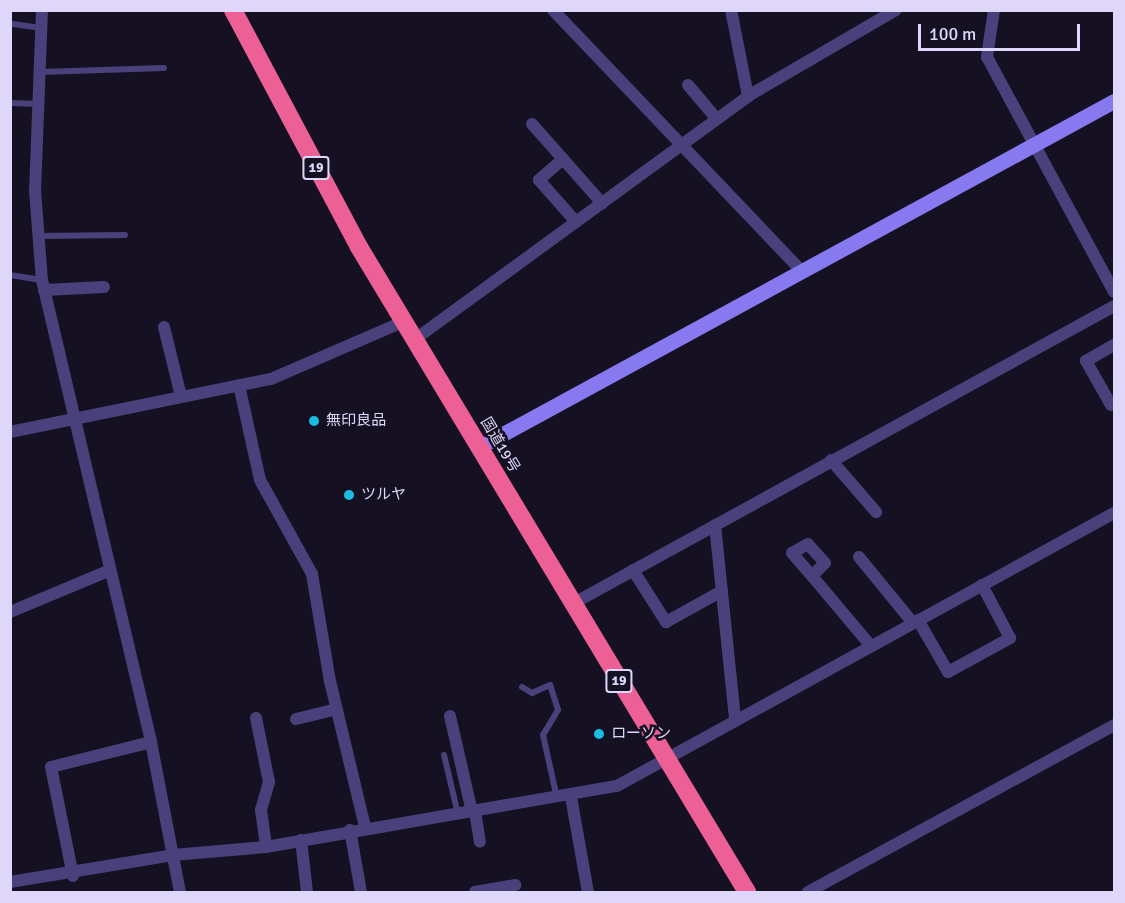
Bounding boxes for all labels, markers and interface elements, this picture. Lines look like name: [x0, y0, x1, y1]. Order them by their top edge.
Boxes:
scale bar: [921, 12, 1083, 50]
text: 100 m: [929, 23, 976, 45]
road number: 19: [301, 157, 331, 179]
place label: 無印良品: [326, 412, 386, 430]
marker: 無印良品: [307, 414, 321, 428]
street label: 国道19号: [477, 414, 523, 476]
place label: ツルヤ: [361, 486, 406, 504]
marker: ツルヤ: [342, 488, 356, 502]
road number: 19: [604, 670, 634, 692]
place label: ローソン: [611, 725, 671, 743]
marker: ローソン: [592, 727, 606, 741]

